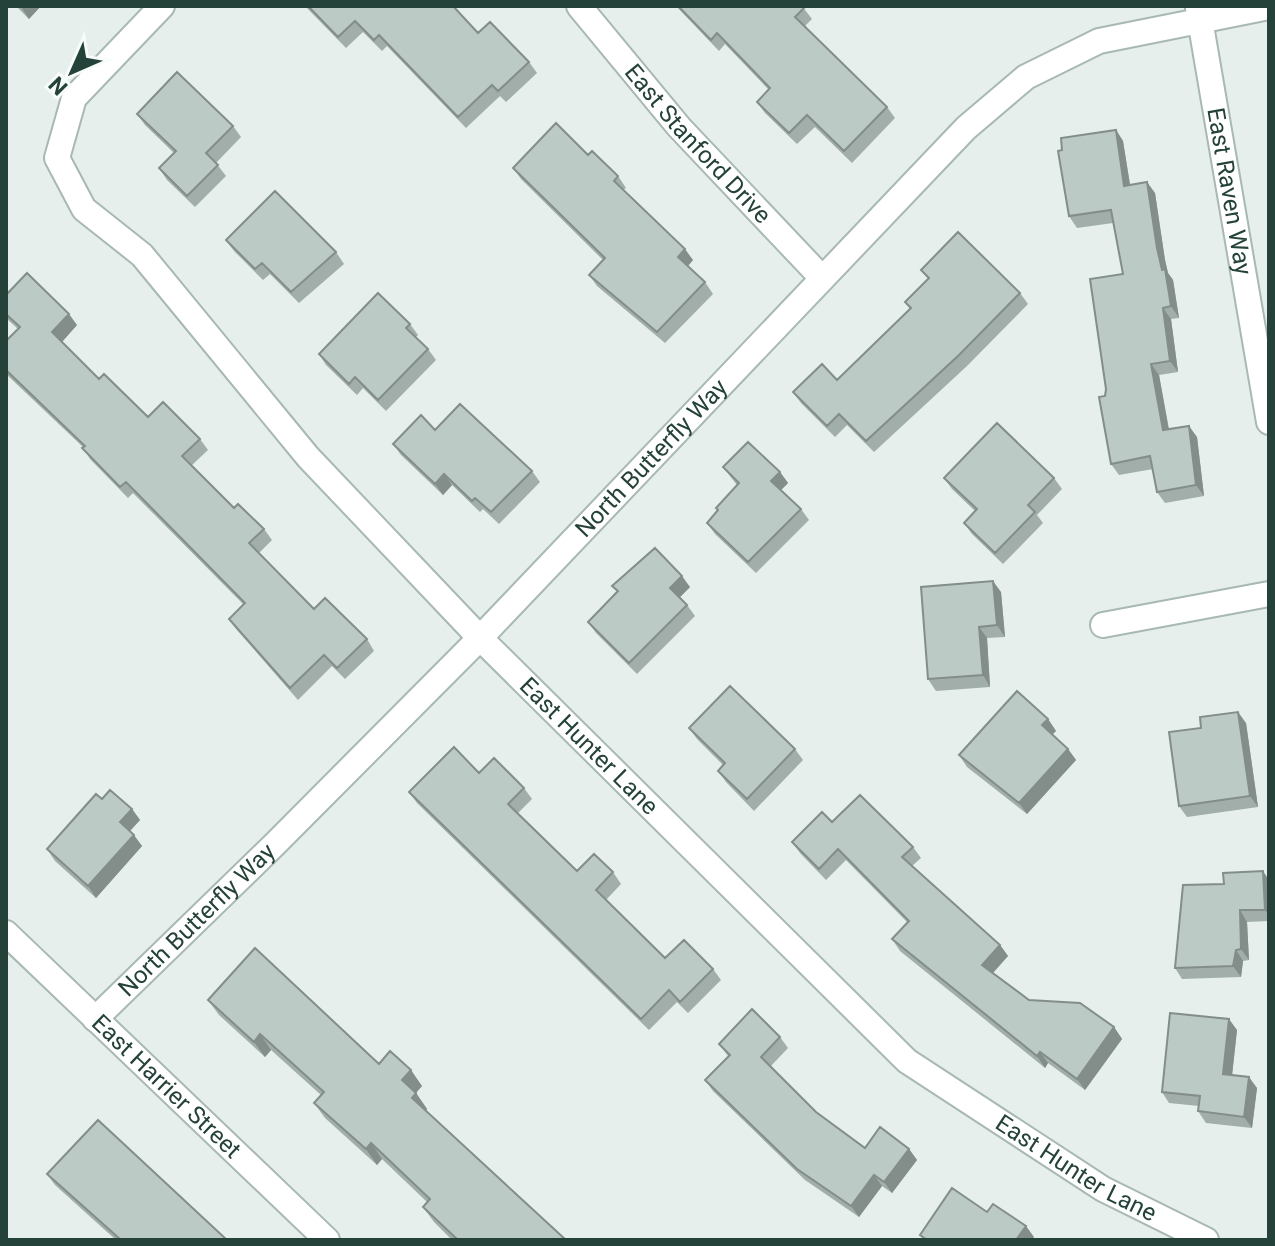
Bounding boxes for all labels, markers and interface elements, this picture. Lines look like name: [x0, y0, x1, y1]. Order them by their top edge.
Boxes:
north arrow: [32, 32, 112, 112]
street label: East Stanford Drive: [619, 58, 777, 229]
text: N: [44, 71, 73, 100]
street label: East Raven Way: [1201, 106, 1258, 278]
street label: North Butterfly Way: [570, 373, 733, 543]
street label: East Hunter Lane: [514, 672, 664, 820]
street label: North Butterfly Way: [113, 837, 281, 1002]
street label: East Harrier Street: [86, 1009, 247, 1164]
street label: East Hunter Lane: [990, 1109, 1161, 1227]

